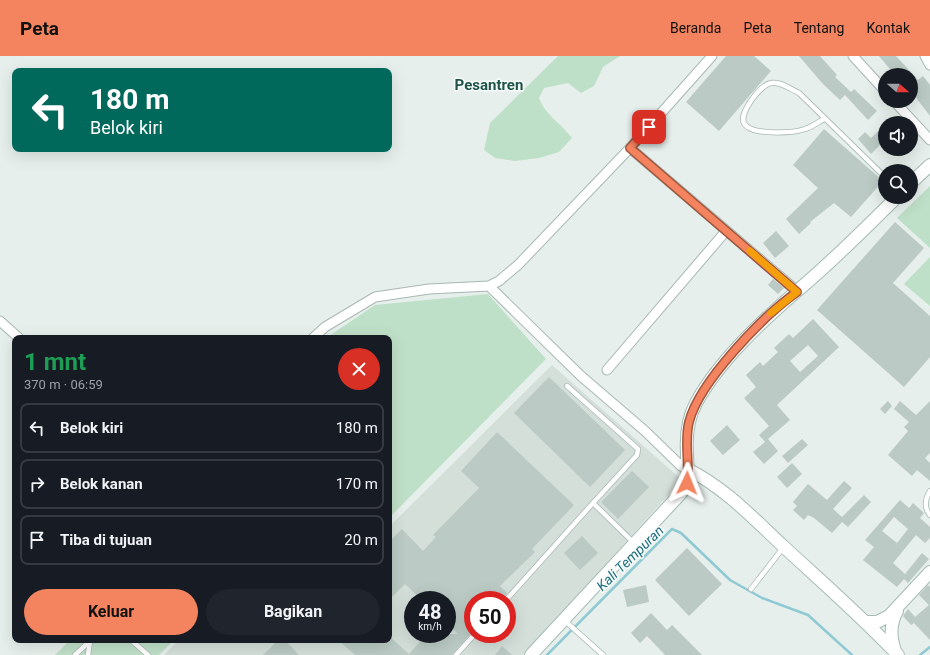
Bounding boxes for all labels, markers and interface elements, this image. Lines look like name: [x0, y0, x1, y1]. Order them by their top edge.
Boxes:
text: Peta: [20, 17, 59, 40]
text: Beranda: [670, 20, 721, 36]
text: Peta: [743, 20, 772, 36]
text: Tentang: [794, 20, 844, 36]
text: Kontak: [866, 20, 910, 36]
north arrow: [878, 68, 918, 108]
map controls: [878, 68, 918, 204]
district label: Pesantren: [455, 76, 523, 94]
text: 180 m: [90, 83, 169, 116]
icon: left: [24, 84, 76, 136]
pin: [632, 110, 666, 144]
icon: arrive: [638, 116, 660, 138]
button: sound: [878, 116, 918, 156]
text: Belok kiri: [90, 117, 163, 138]
button: search: [878, 164, 918, 204]
text: 1 mnt: [24, 348, 86, 376]
button: close: [338, 348, 380, 390]
text: 370 m · 06:59: [24, 377, 103, 392]
icon: left: [26, 417, 48, 439]
text: Belok kiri: [60, 419, 123, 437]
text: 180 m: [336, 419, 378, 437]
position arrow: [666, 462, 708, 504]
icon: right: [26, 473, 48, 495]
text: Belok kanan: [60, 475, 143, 493]
text: 170 m: [336, 475, 378, 493]
water label: Kali Tempuran: [593, 522, 667, 594]
icon: arrive: [26, 529, 48, 551]
text: Tiba di tujuan: [60, 531, 152, 549]
text: 20 m: [344, 531, 378, 549]
button: Keluar: [24, 589, 198, 635]
button: Bagikan: [206, 589, 380, 635]
speed limit sign: 50: [464, 591, 516, 643]
text: 48: [419, 600, 441, 624]
text: km/h: [418, 621, 442, 632]

